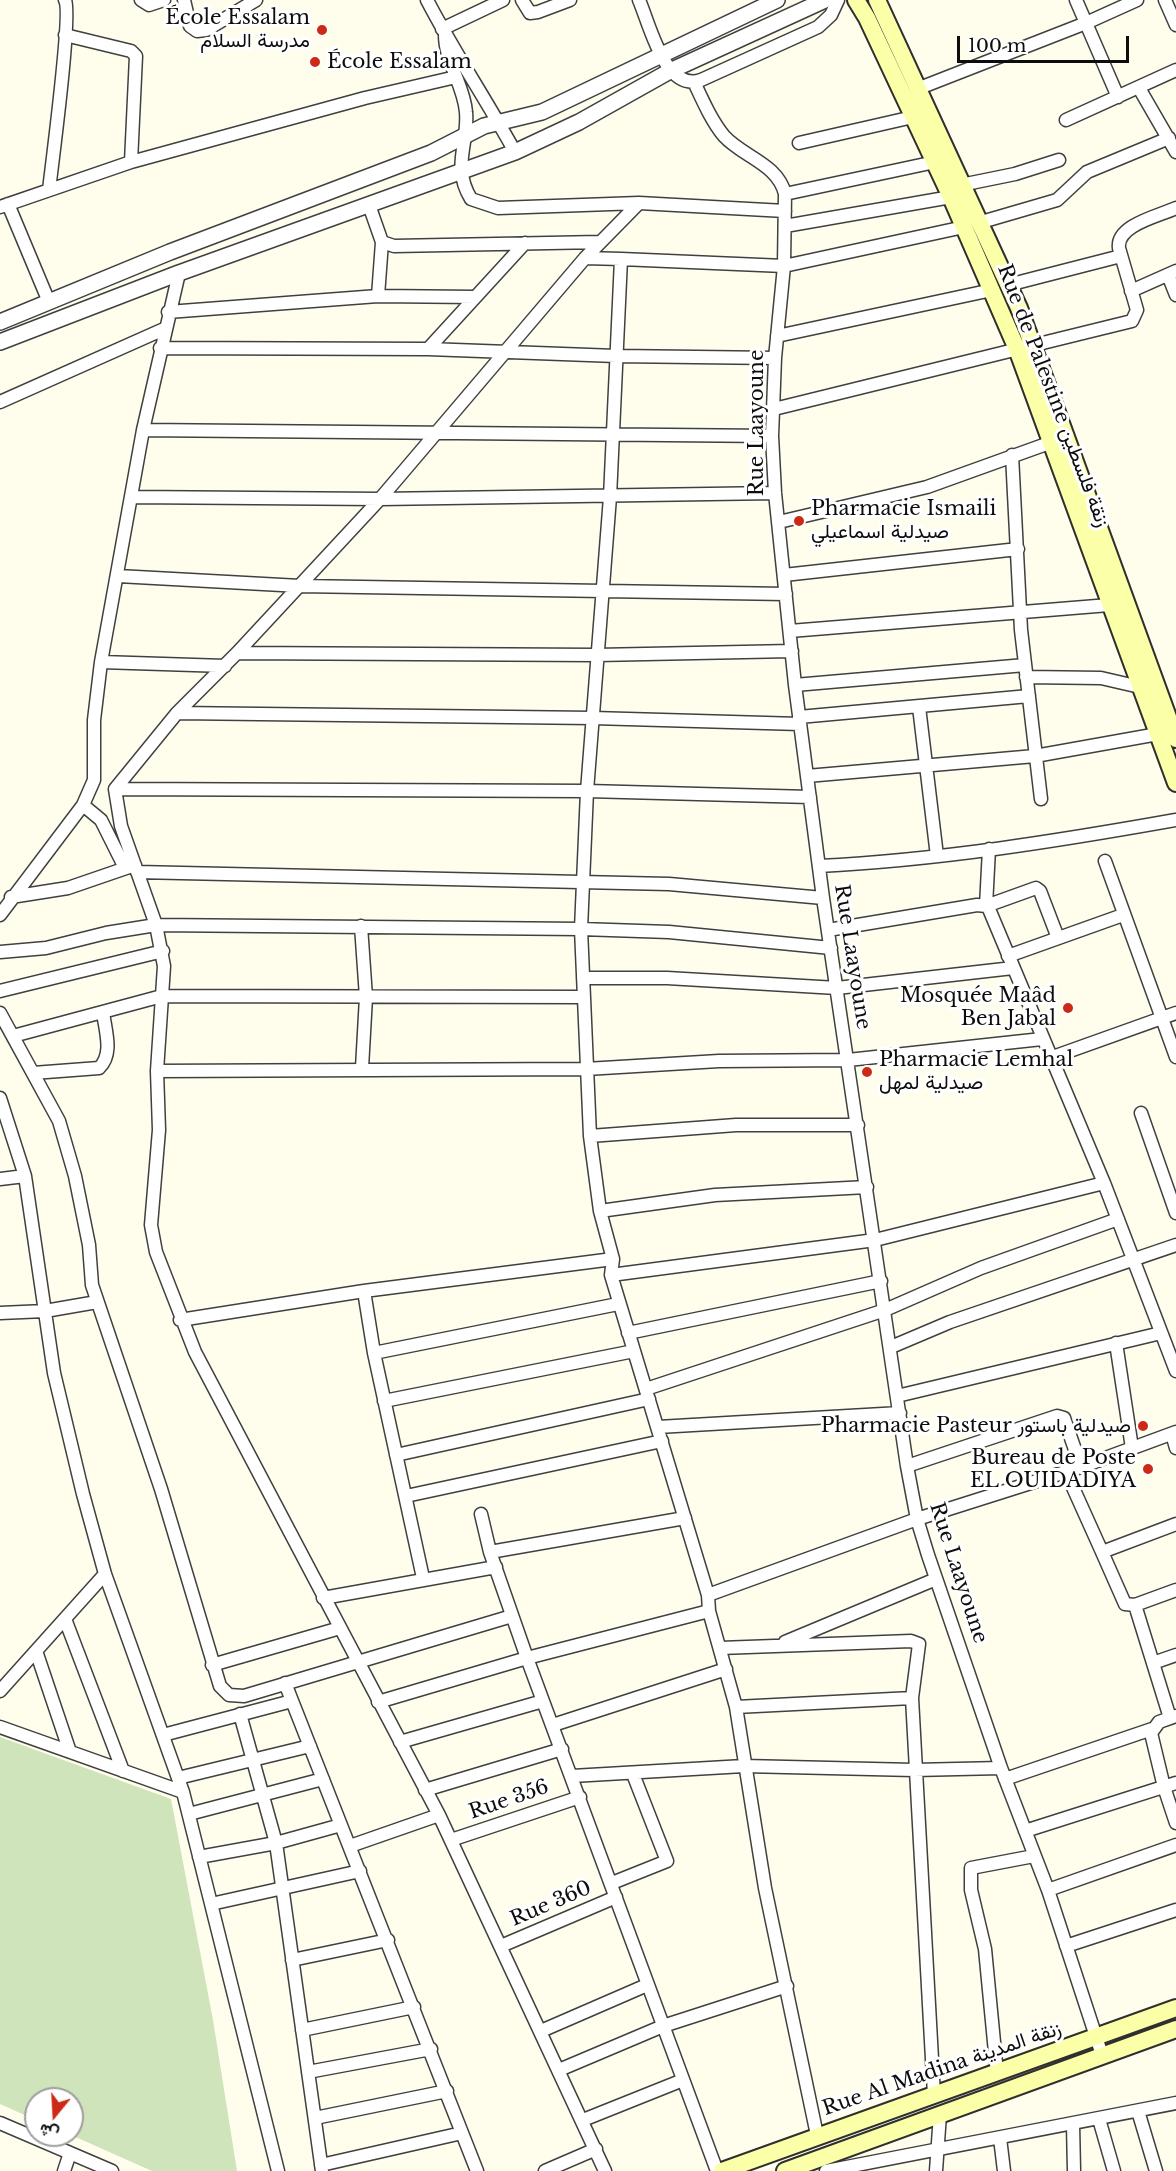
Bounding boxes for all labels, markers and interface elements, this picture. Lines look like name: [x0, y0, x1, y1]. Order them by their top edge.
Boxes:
place label: École Essalam مدرسة السلام: [165, 6, 310, 53]
marker: École Essalam مدرسة السلام: [315, 23, 329, 37]
scale bar: [960, 24, 1132, 62]
text: 100 m: [968, 35, 1026, 57]
place label: École Essalam: [327, 50, 472, 74]
marker: École Essalam: [308, 55, 322, 69]
street label: Rue de Palestine زنقة فلسطين: [992, 261, 1114, 531]
street label: Rue Laayoune: [745, 350, 769, 496]
place label: Pharmacie Ismaili صيدلية اسماعيلي: [811, 497, 996, 544]
marker: Pharmacie Ismaili صيدلية اسماعيلي: [792, 514, 806, 528]
street label: Rue Laayoune: [829, 883, 875, 1031]
place label: Mosquée Maâd Ben Jabal: [900, 984, 1056, 1031]
marker: Mosquée Maâd Ben Jabal: [1061, 1001, 1075, 1015]
place label: Pharmacie Lemhal صيدلية لمهل: [879, 1048, 1073, 1095]
marker: Pharmacie Lemhal صيدلية لمهل: [860, 1065, 874, 1079]
place label: Pharmacie Pasteur صيدلية باستور: [821, 1414, 1131, 1438]
marker: Pharmacie Pasteur صيدلية باستور: [1136, 1419, 1150, 1433]
place label: Bureau de Poste EL OUIDADIYA: [970, 1446, 1136, 1493]
marker: Bureau de Poste EL OUIDADIYA: [1141, 1462, 1155, 1476]
street label: Rue Laayoune: [924, 1500, 992, 1646]
street label: Rue 356: [466, 1775, 552, 1825]
street label: Rue 360: [507, 1876, 595, 1932]
street label: Rue Al Madina زنقة المدينة: [819, 2017, 1065, 2121]
north arrow: [24, 2087, 84, 2147]
text: ش: [37, 2120, 61, 2145]

